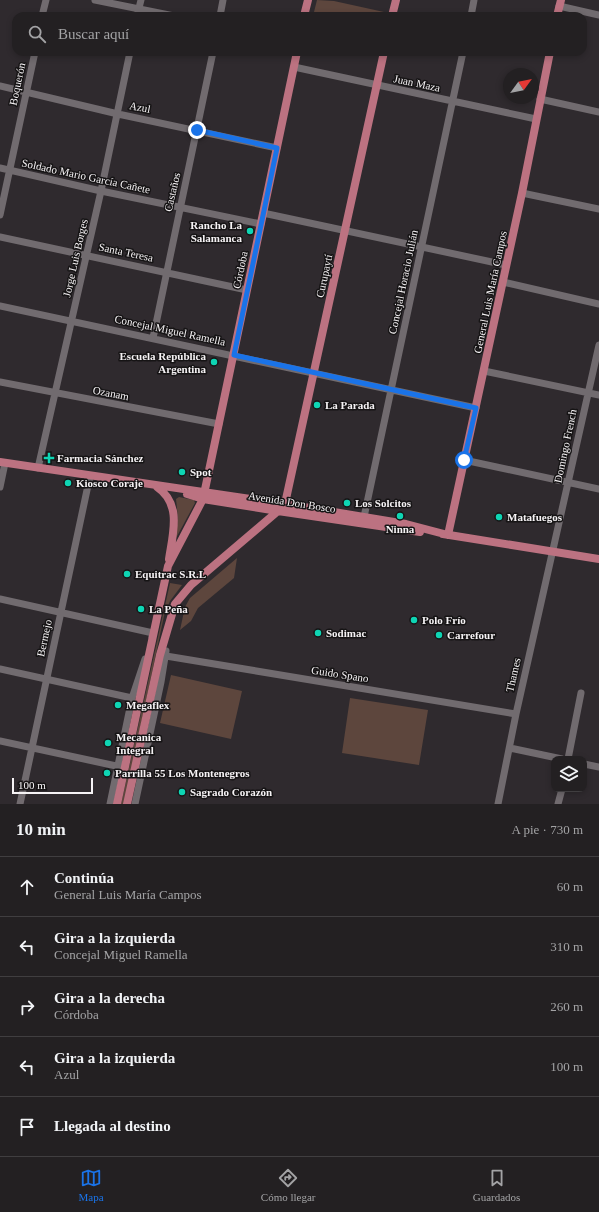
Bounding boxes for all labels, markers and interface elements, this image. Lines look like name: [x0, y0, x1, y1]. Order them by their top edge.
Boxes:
search box: [12, 12, 587, 56]
icon: search: [26, 23, 48, 45]
text: Buscar aquí: [58, 26, 129, 42]
street label: Boquerón: [7, 61, 27, 106]
north arrow: [503, 68, 539, 104]
street label: Juan Maza: [393, 72, 442, 94]
street label: Azul: [128, 99, 152, 115]
route end: [188, 121, 206, 139]
street label: Soldado Mario García Cañete: [21, 157, 151, 196]
street label: Castaños: [162, 171, 182, 213]
street label: Jorge Luis Borges: [60, 218, 90, 298]
place label: Rancho La Salamanca: [190, 219, 242, 244]
marker: Rancho La Salamanca: [245, 226, 255, 236]
street label: Concejal Horacio Julián: [386, 228, 420, 335]
street label: General Luis María Campos: [471, 230, 509, 354]
street label: Santa Teresa: [98, 240, 155, 264]
street label: Córdoba: [230, 250, 250, 290]
street label: Curupaytí: [314, 253, 334, 299]
street label: Concejal Miguel Ramella: [113, 312, 227, 348]
place label: Escuela República Argentina: [120, 350, 206, 375]
marker: Escuela República Argentina: [209, 357, 219, 367]
street label: Ozanam: [92, 384, 131, 402]
place label: La Parada: [325, 399, 375, 411]
marker: La Parada: [312, 400, 322, 410]
street label: Domingo French: [551, 408, 579, 484]
route start: [455, 451, 473, 469]
place label: Farmacia Sánchez: [57, 452, 144, 464]
marker: Farmacia Sánchez: [44, 453, 54, 463]
place label: Spot: [190, 466, 212, 478]
marker: Spot: [177, 467, 187, 477]
place label: Kiosco Coraje: [76, 477, 143, 489]
marker: Kiosco Coraje: [63, 478, 73, 488]
street label: Avenida Don Bosco: [247, 489, 337, 515]
place label: Los Solcitos: [355, 497, 412, 509]
marker: Los Solcitos: [342, 498, 352, 508]
marker: Ninna: [395, 511, 405, 521]
place label: Matafuegos: [507, 511, 563, 523]
marker: Matafuegos: [494, 512, 504, 522]
place label: Ninna: [386, 523, 415, 535]
place label: Equitrac S.R.L: [135, 568, 206, 580]
marker: Equitrac S.R.L: [122, 569, 132, 579]
place label: La Peña: [149, 603, 188, 615]
marker: La Peña: [136, 604, 146, 614]
place label: Polo Frío: [422, 614, 466, 626]
marker: Polo Frío: [409, 615, 419, 625]
street label: Bermejo: [34, 618, 54, 658]
place label: Sodimac: [326, 627, 366, 639]
marker: Sodimac: [313, 628, 323, 638]
place label: Carrefour: [447, 629, 495, 641]
marker: Carrefour: [434, 630, 444, 640]
street label: Thames: [503, 657, 523, 693]
street label: Guido Spano: [311, 664, 370, 685]
place label: Megaflex: [126, 699, 170, 711]
marker: Megaflex: [113, 700, 123, 710]
place label: Mecanica Integral: [116, 731, 162, 756]
marker: Mecanica Integral: [103, 738, 113, 748]
map controls: [551, 756, 587, 792]
button: layers: [551, 756, 587, 792]
place label: Parrilla 55 Los Montenegros: [115, 767, 250, 779]
marker: Parrilla 55 Los Montenegros: [102, 768, 112, 778]
scale bar: [12, 776, 93, 795]
text: 100 m: [18, 779, 46, 791]
place label: Sagrado Corazón: [190, 786, 272, 798]
marker: Sagrado Corazón: [177, 787, 187, 797]
text: 10 min: [16, 820, 66, 839]
text: A pie · 730 m: [512, 822, 583, 837]
text: Continúa: [54, 870, 114, 886]
icon: ahead: [16, 876, 38, 898]
text: 60 m: [557, 879, 583, 894]
text: General Luis María Campos: [54, 887, 202, 902]
text: Gira a la izquierda: [54, 930, 175, 946]
icon: left: [16, 936, 38, 958]
text: 310 m: [550, 939, 583, 954]
text: Concejal Miguel Ramella: [54, 947, 188, 962]
text: Gira a la derecha: [54, 990, 165, 1006]
icon: right: [16, 996, 38, 1018]
text: 260 m: [550, 999, 583, 1014]
text: Córdoba: [54, 1007, 99, 1022]
text: Gira a la izquierda: [54, 1050, 175, 1066]
icon: left: [16, 1056, 38, 1078]
text: 100 m: [550, 1059, 583, 1074]
text: Azul: [54, 1067, 79, 1082]
icon: arrive: [16, 1116, 38, 1138]
text: Llegada al destino: [54, 1118, 171, 1134]
tab: Mapa: [79, 1167, 104, 1203]
tab: Cómo llegar: [261, 1167, 316, 1203]
tab: Guardados: [473, 1167, 520, 1203]

